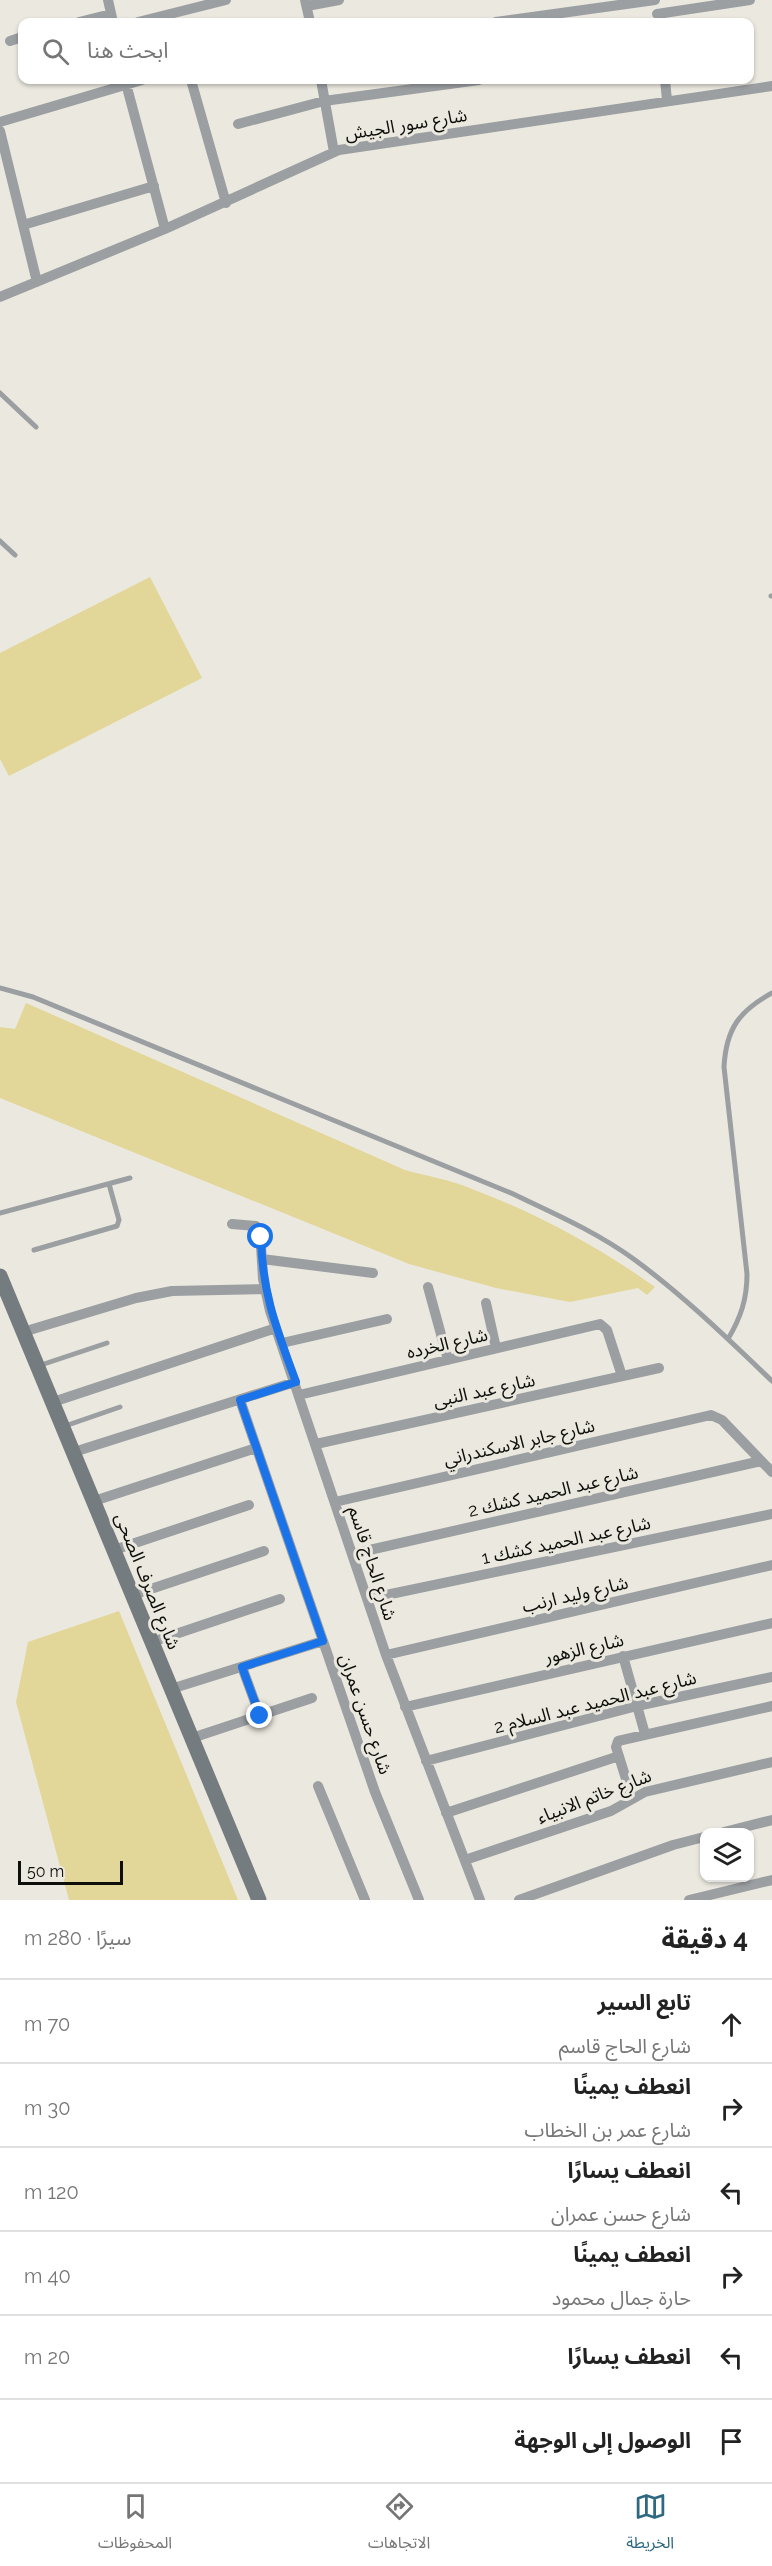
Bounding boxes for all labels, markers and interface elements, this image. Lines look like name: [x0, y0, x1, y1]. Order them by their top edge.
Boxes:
search box: [18, 18, 754, 84]
icon: search: [39, 35, 72, 68]
text: ابحث هنا: [87, 37, 168, 63]
street label: شارع سور الجيش: [343, 104, 469, 148]
route start: [247, 1223, 273, 1249]
street label: شارع الخرده: [404, 1323, 490, 1366]
street label: شارع عبد النبى: [431, 1369, 538, 1415]
street label: شارع جابر الاسكندراني: [441, 1414, 597, 1473]
street label: شارع عبد الحميد كشك 2: [466, 1461, 641, 1525]
street label: شارع الحاج قاسم: [341, 1503, 401, 1624]
street label: شارع الصرف الصحى: [107, 1510, 185, 1654]
street label: شارع عبد الحميد كشك 1: [479, 1512, 653, 1572]
street label: شارع وليد ارنب: [520, 1572, 631, 1620]
street label: شارع الزهور: [541, 1629, 626, 1671]
street label: شارع حسن عمران: [332, 1651, 396, 1778]
street label: شارع عبد الحميد عبد السلام 2: [492, 1667, 699, 1741]
route end: [246, 1702, 272, 1728]
street label: شارع خاتم الانبياء: [534, 1765, 656, 1831]
map controls: [700, 1828, 754, 1882]
button: layers: [700, 1828, 754, 1882]
scale bar: [18, 1858, 123, 1886]
text: 50 m: [27, 1862, 64, 1881]
text: 4 دقيقة: [661, 1924, 748, 1954]
text: سيرًا · 280 m: [24, 1926, 131, 1950]
text: تابع السير: [597, 1989, 691, 2015]
icon: ahead: [715, 2008, 748, 2041]
text: 70 m: [24, 2012, 70, 2036]
text: شارع الحاج قاسم: [559, 2034, 691, 2058]
text: انعطف يمينًا: [573, 2073, 691, 2099]
icon: right: [715, 2092, 748, 2125]
text: 30 m: [24, 2096, 70, 2120]
text: شارع عمر بن الخطاب: [525, 2118, 691, 2142]
text: انعطف يسارًا: [568, 2157, 691, 2183]
icon: left: [715, 2176, 748, 2209]
text: 120 m: [24, 2180, 79, 2204]
text: شارع حسن عمران: [551, 2202, 691, 2226]
text: انعطف يمينًا: [573, 2241, 691, 2267]
icon: right: [715, 2260, 748, 2293]
text: 40 m: [24, 2264, 71, 2288]
text: حارة جمال محمود: [552, 2286, 691, 2310]
icon: left: [715, 2341, 748, 2374]
text: انعطف يسارًا: [568, 2343, 691, 2369]
text: 20 m: [24, 2345, 70, 2369]
icon: arrive: [715, 2425, 748, 2458]
text: الوصول إلى الوجهة: [514, 2427, 691, 2453]
tab: المحفوظات: [98, 2490, 172, 2560]
tab: الاتجاهات: [368, 2490, 430, 2560]
tab: الخريطة: [626, 2490, 674, 2560]

